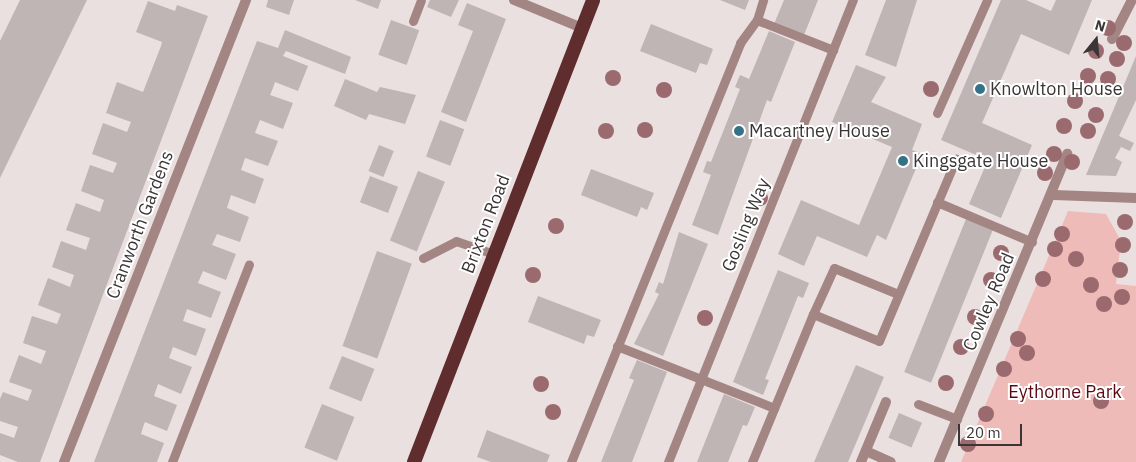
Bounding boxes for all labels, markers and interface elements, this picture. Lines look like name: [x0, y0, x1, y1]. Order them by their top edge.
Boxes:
north arrow: [1071, 15, 1121, 65]
text: N: [1093, 16, 1108, 36]
place label: Knowlton House: [990, 78, 1123, 100]
marker: Knowlton House: [974, 83, 986, 95]
place label: Macartney House: [749, 120, 890, 142]
marker: Macartney House: [733, 125, 745, 137]
street label: Cranworth Gardens: [102, 148, 178, 302]
place label: Kingsgate House: [913, 150, 1048, 172]
marker: Kingsgate House: [897, 155, 909, 167]
street label: Brixton Road: [457, 172, 515, 276]
street label: Gosling Way: [717, 175, 775, 275]
street label: Cowley Road: [959, 250, 1019, 354]
park label: Eythorne Park: [1008, 381, 1122, 403]
scale bar: [961, 414, 1025, 446]
text: 20 m: [966, 423, 1001, 442]

